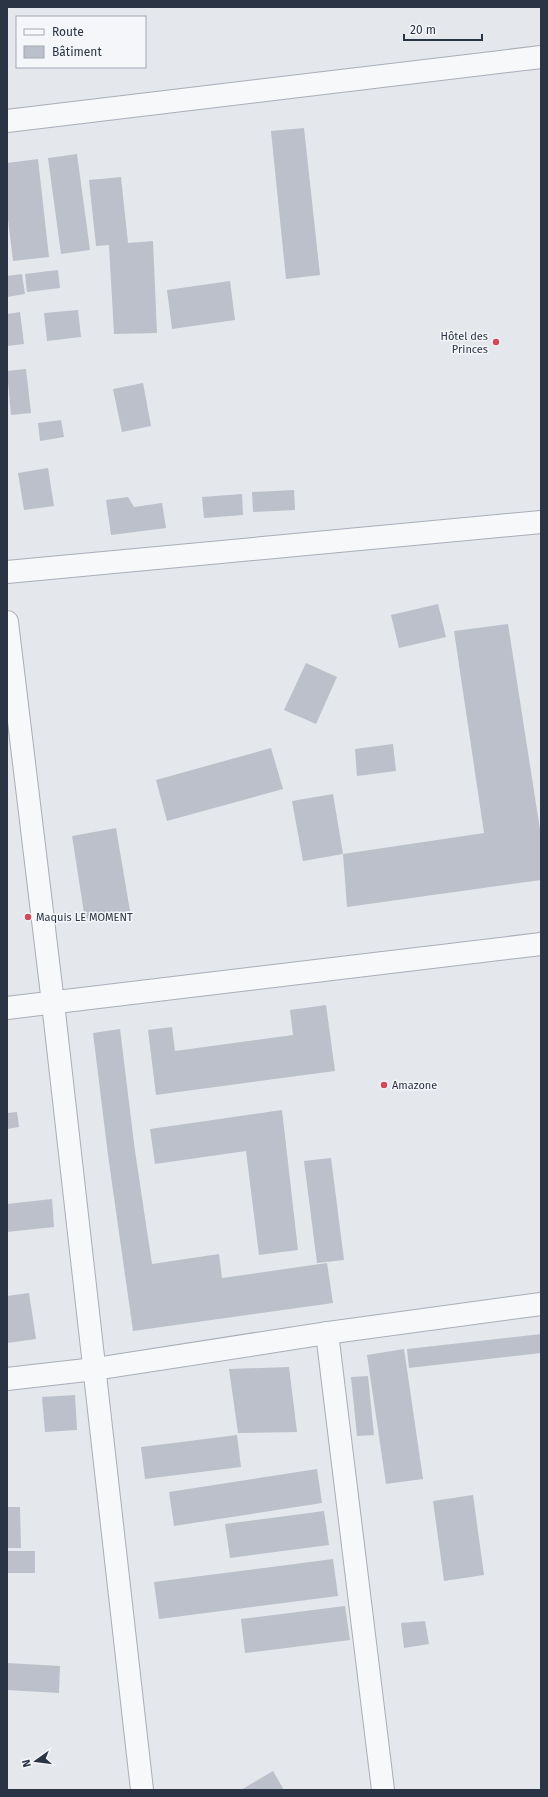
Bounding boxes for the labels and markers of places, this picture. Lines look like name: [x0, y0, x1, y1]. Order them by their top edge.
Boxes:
place label: Hôtel des Princes: [440, 330, 488, 356]
marker: Hôtel des Princes: [491, 337, 501, 347]
place label: Maquis LE MOMENT: [36, 911, 133, 924]
marker: Maquis LE MOMENT: [23, 912, 33, 922]
place label: Amazone: [392, 1079, 437, 1092]
marker: Amazone: [379, 1080, 389, 1090]

